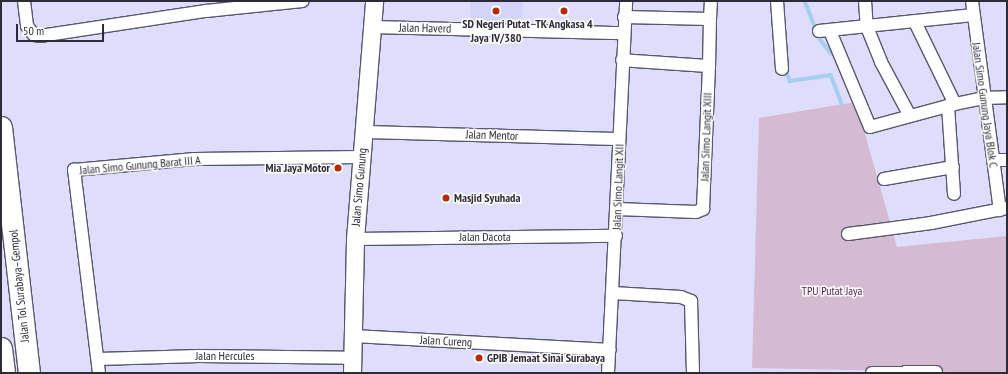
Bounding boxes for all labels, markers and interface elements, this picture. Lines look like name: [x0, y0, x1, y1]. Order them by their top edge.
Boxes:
marker: SD Negeri Putat Jaya IV/380: [491, 6, 501, 16]
marker: TK Angkasa 4: [559, 6, 569, 16]
scale bar: [18, 16, 106, 42]
place label: SD Negeri Putat Jaya IV/380: [462, 17, 530, 45]
place label: TK Angkasa 4: [535, 17, 593, 31]
street label: Jalan Haverd: [399, 20, 451, 36]
text: 50 m: [23, 23, 44, 38]
street label: Jalan Simo Gunung Jaya Blok C: [969, 41, 1001, 169]
street label: Jalan Simo Langit XIII: [697, 92, 715, 182]
street label: Jalan Mentor: [465, 127, 519, 143]
street label: Jalan Simo Langit XII: [609, 144, 627, 230]
street label: Jalan Simo Gunung: [348, 147, 370, 227]
street label: Jalan Simo Gunung Barat III A: [79, 153, 201, 177]
place label: Mia Jaya Motor: [266, 161, 330, 175]
marker: Mia Jaya Motor: [333, 163, 343, 173]
place label: Masjid Syuhada: [454, 191, 520, 205]
marker: Masjid Syuhada: [441, 193, 451, 203]
street label: Jalan Tol Surabaya–Gempol: [6, 229, 32, 343]
street label: Jalan Dacota: [459, 230, 511, 244]
park label: TPU Putat Jaya: [802, 284, 862, 298]
street label: Jalan Cureng: [419, 332, 473, 350]
street label: Jalan Hercules: [195, 349, 255, 363]
place label: GPIB Jemaat Sinai Surabaya: [487, 351, 605, 365]
marker: GPIB Jemaat Sinai Surabaya: [474, 353, 484, 363]

